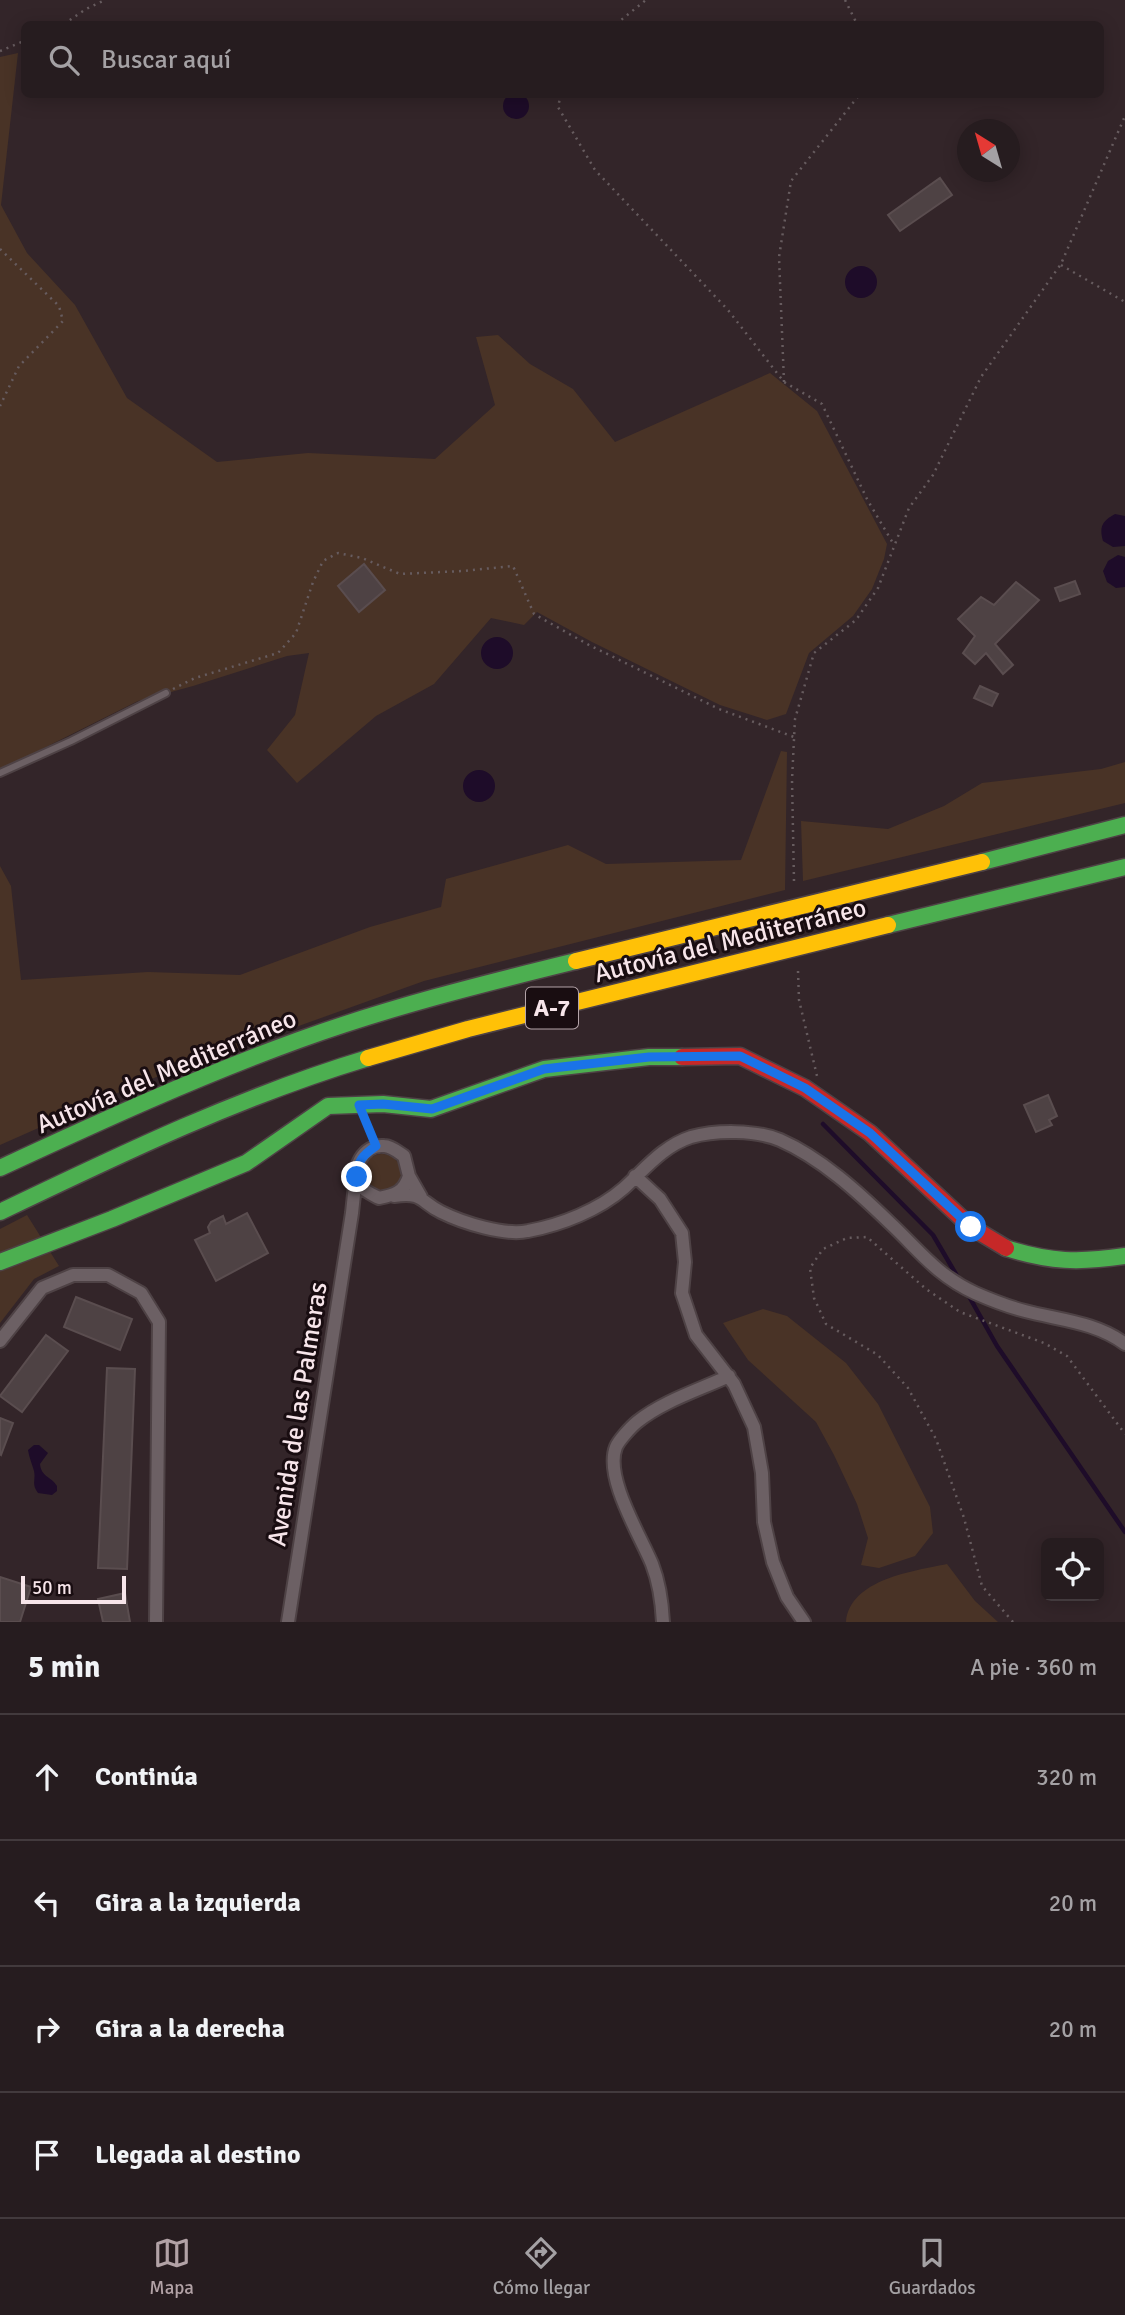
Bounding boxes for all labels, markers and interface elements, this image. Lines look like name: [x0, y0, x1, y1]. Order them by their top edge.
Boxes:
search box: [21, 21, 1104, 98]
icon: search: [45, 41, 83, 79]
text: Buscar aquí: [101, 44, 231, 76]
north arrow: [957, 119, 1020, 182]
street label: Autovía del Mediterráneo: [591, 892, 870, 990]
road number: A-7: [526, 988, 578, 1028]
street label: Autovía del Mediterráneo: [32, 1003, 301, 1141]
route end: [341, 1161, 372, 1192]
route start: [955, 1211, 986, 1242]
street label: Avenida de las Palmeras: [261, 1280, 335, 1549]
map controls: [1041, 1538, 1104, 1601]
button: locate: [1041, 1538, 1104, 1601]
scale bar: [21, 1573, 126, 1605]
text: 50 m: [32, 1576, 72, 1600]
text: 5 min: [28, 1649, 100, 1686]
text: A pie · 360 m: [970, 1653, 1097, 1682]
icon: ahead: [28, 1758, 66, 1796]
text: Continúa: [95, 1761, 198, 1793]
text: 320 m: [1036, 1763, 1097, 1792]
icon: left: [28, 1884, 66, 1922]
text: Gira a la izquierda: [95, 1887, 301, 1919]
text: 20 m: [1049, 1889, 1097, 1918]
icon: right: [28, 2010, 66, 2048]
text: Gira a la derecha: [95, 2013, 285, 2045]
text: 20 m: [1049, 2015, 1097, 2044]
icon: arrive: [28, 2136, 66, 2174]
text: Llegada al destino: [95, 2139, 301, 2171]
tab: Mapa: [149, 2234, 194, 2300]
tab: Cómo llegar: [493, 2234, 590, 2300]
tab: Guardados: [889, 2234, 976, 2300]

